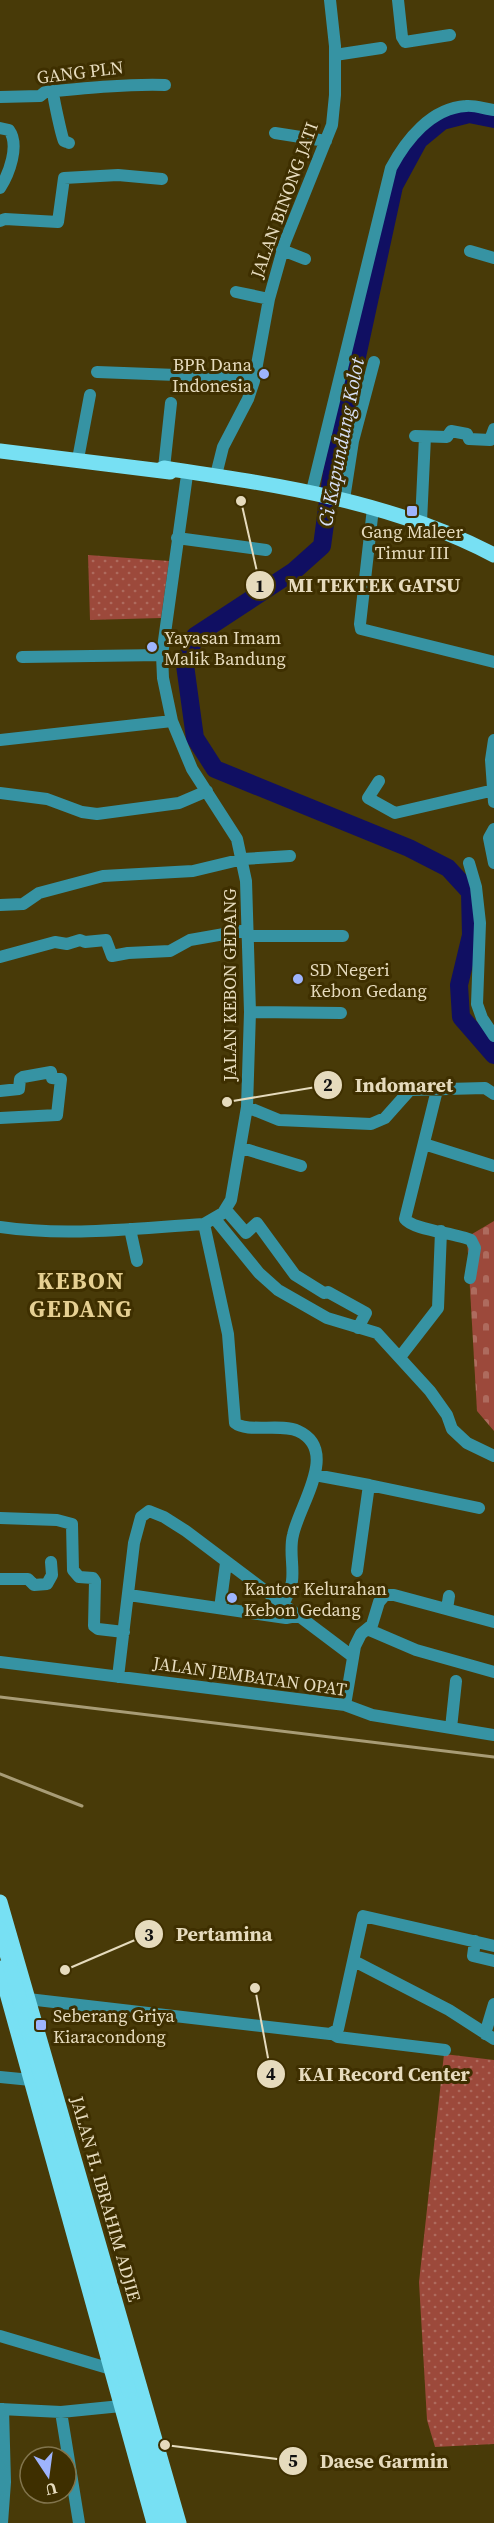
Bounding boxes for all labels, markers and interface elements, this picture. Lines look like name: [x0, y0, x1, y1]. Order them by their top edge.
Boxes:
street label: GANG PLN: [35, 54, 125, 90]
street label: JALAN BINONG JATI: [244, 119, 324, 282]
place label: BPR Dana Indonesia: [172, 352, 253, 398]
water label: Ci Kapundung Kolot: [311, 354, 371, 529]
marker: BPR Dana Indonesia: [257, 367, 271, 381]
marker: Gang Maleer Timur III: [405, 504, 419, 518]
place label: Gang Maleer Timur III: [361, 519, 463, 565]
callout: MI TEKTEK GATSU: [245, 566, 473, 604]
text: MI TEKTEK GATSU: [287, 571, 461, 599]
text: 1: [255, 573, 265, 598]
place label: Yayasan Imam Malik Bandung: [164, 625, 286, 671]
marker: Yayasan Imam Malik Bandung: [145, 640, 159, 654]
street label: JALAN KEBON GEDANG: [217, 888, 242, 1083]
place label: SD Negeri Kebon Gedang: [310, 957, 427, 1003]
marker: SD Negeri Kebon Gedang: [291, 972, 305, 986]
callout: Indomaret: [313, 1066, 465, 1104]
text: Indomaret: [355, 1071, 454, 1099]
text: 2: [323, 1072, 333, 1097]
district label: KEBON GEDANG: [29, 1264, 133, 1325]
place label: Kantor Kelurahan Kebon Gedang: [244, 1576, 387, 1622]
marker: Kantor Kelurahan Kebon Gedang: [225, 1591, 239, 1605]
street label: JALAN JEMBATAN OPAT: [150, 1650, 349, 1702]
callout: Pertamina: [134, 1915, 284, 1953]
text: Pertamina: [176, 1920, 273, 1948]
text: 3: [144, 1922, 154, 1947]
place label: Seberang Griya Kiaracondong: [53, 2003, 176, 2049]
marker: Seberang Griya Kiaracondong: [34, 2018, 48, 2032]
callout: KAI Record Center: [256, 2055, 482, 2093]
text: KAI Record Center: [298, 2060, 471, 2088]
text: 4: [266, 2061, 276, 2086]
street label: JALAN H. IBRAHIM ADJIE: [64, 2092, 147, 2305]
callout: Daese Garmin: [278, 2442, 461, 2480]
north arrow: [18, 2445, 78, 2505]
text: Daese Garmin: [320, 2447, 448, 2475]
text: 5: [288, 2448, 298, 2473]
text: U: [43, 2478, 60, 2502]

